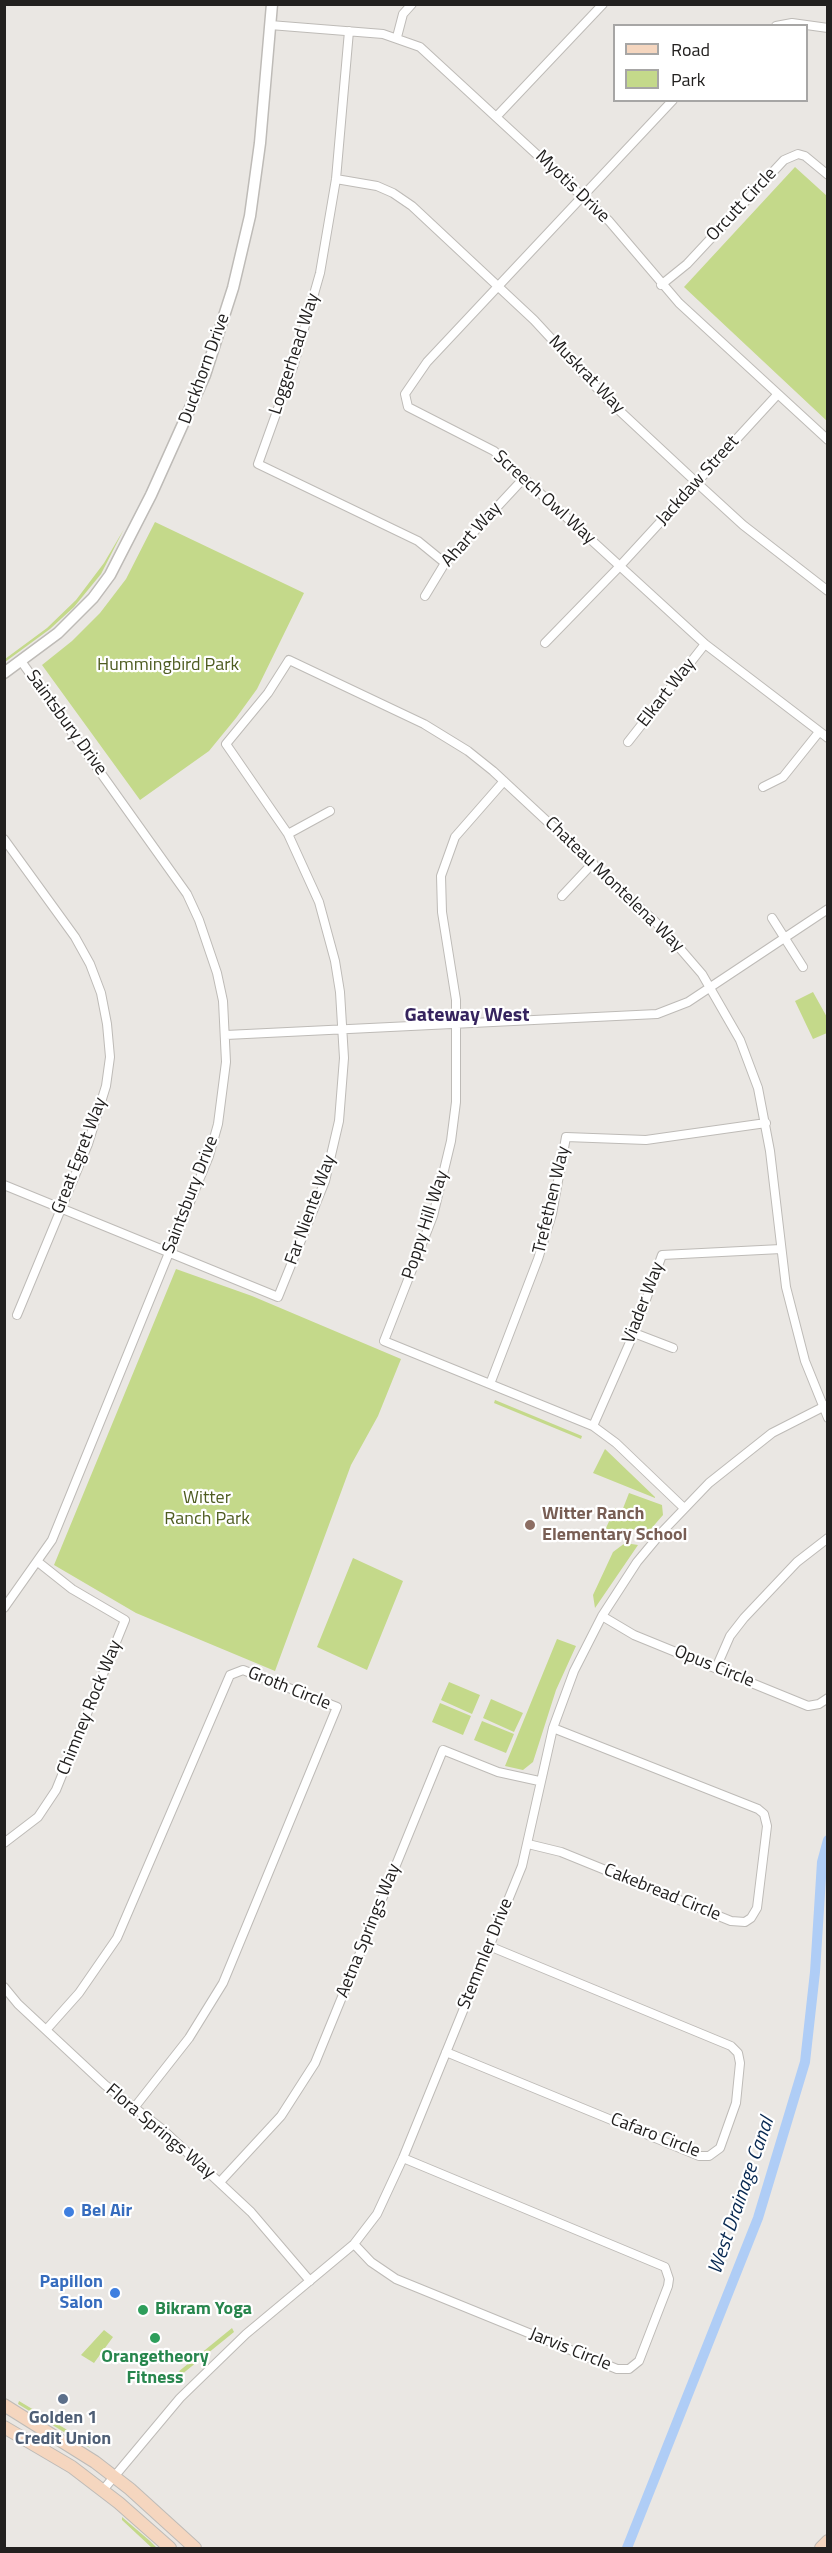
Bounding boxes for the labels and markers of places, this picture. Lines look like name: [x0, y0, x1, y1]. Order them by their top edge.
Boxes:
place label: Witter Ranch Elementary School: [542, 1504, 687, 1546]
marker: Witter Ranch Elementary School: [523, 1518, 537, 1532]
place label: Bel Air: [81, 2201, 132, 2223]
marker: Bel Air: [62, 2205, 76, 2219]
place label: Papillon Salon: [40, 2272, 103, 2314]
marker: Papillon Salon: [108, 2286, 122, 2300]
place label: Bikram Yoga: [155, 2299, 252, 2321]
marker: Bikram Yoga: [136, 2303, 150, 2317]
marker: Orangetheory Fitness: [148, 2331, 162, 2345]
place label: Orangetheory Fitness: [101, 2347, 209, 2390]
marker: Golden 1 Credit Union: [56, 2392, 70, 2406]
place label: Golden 1 Credit Union: [15, 2408, 111, 2450]

